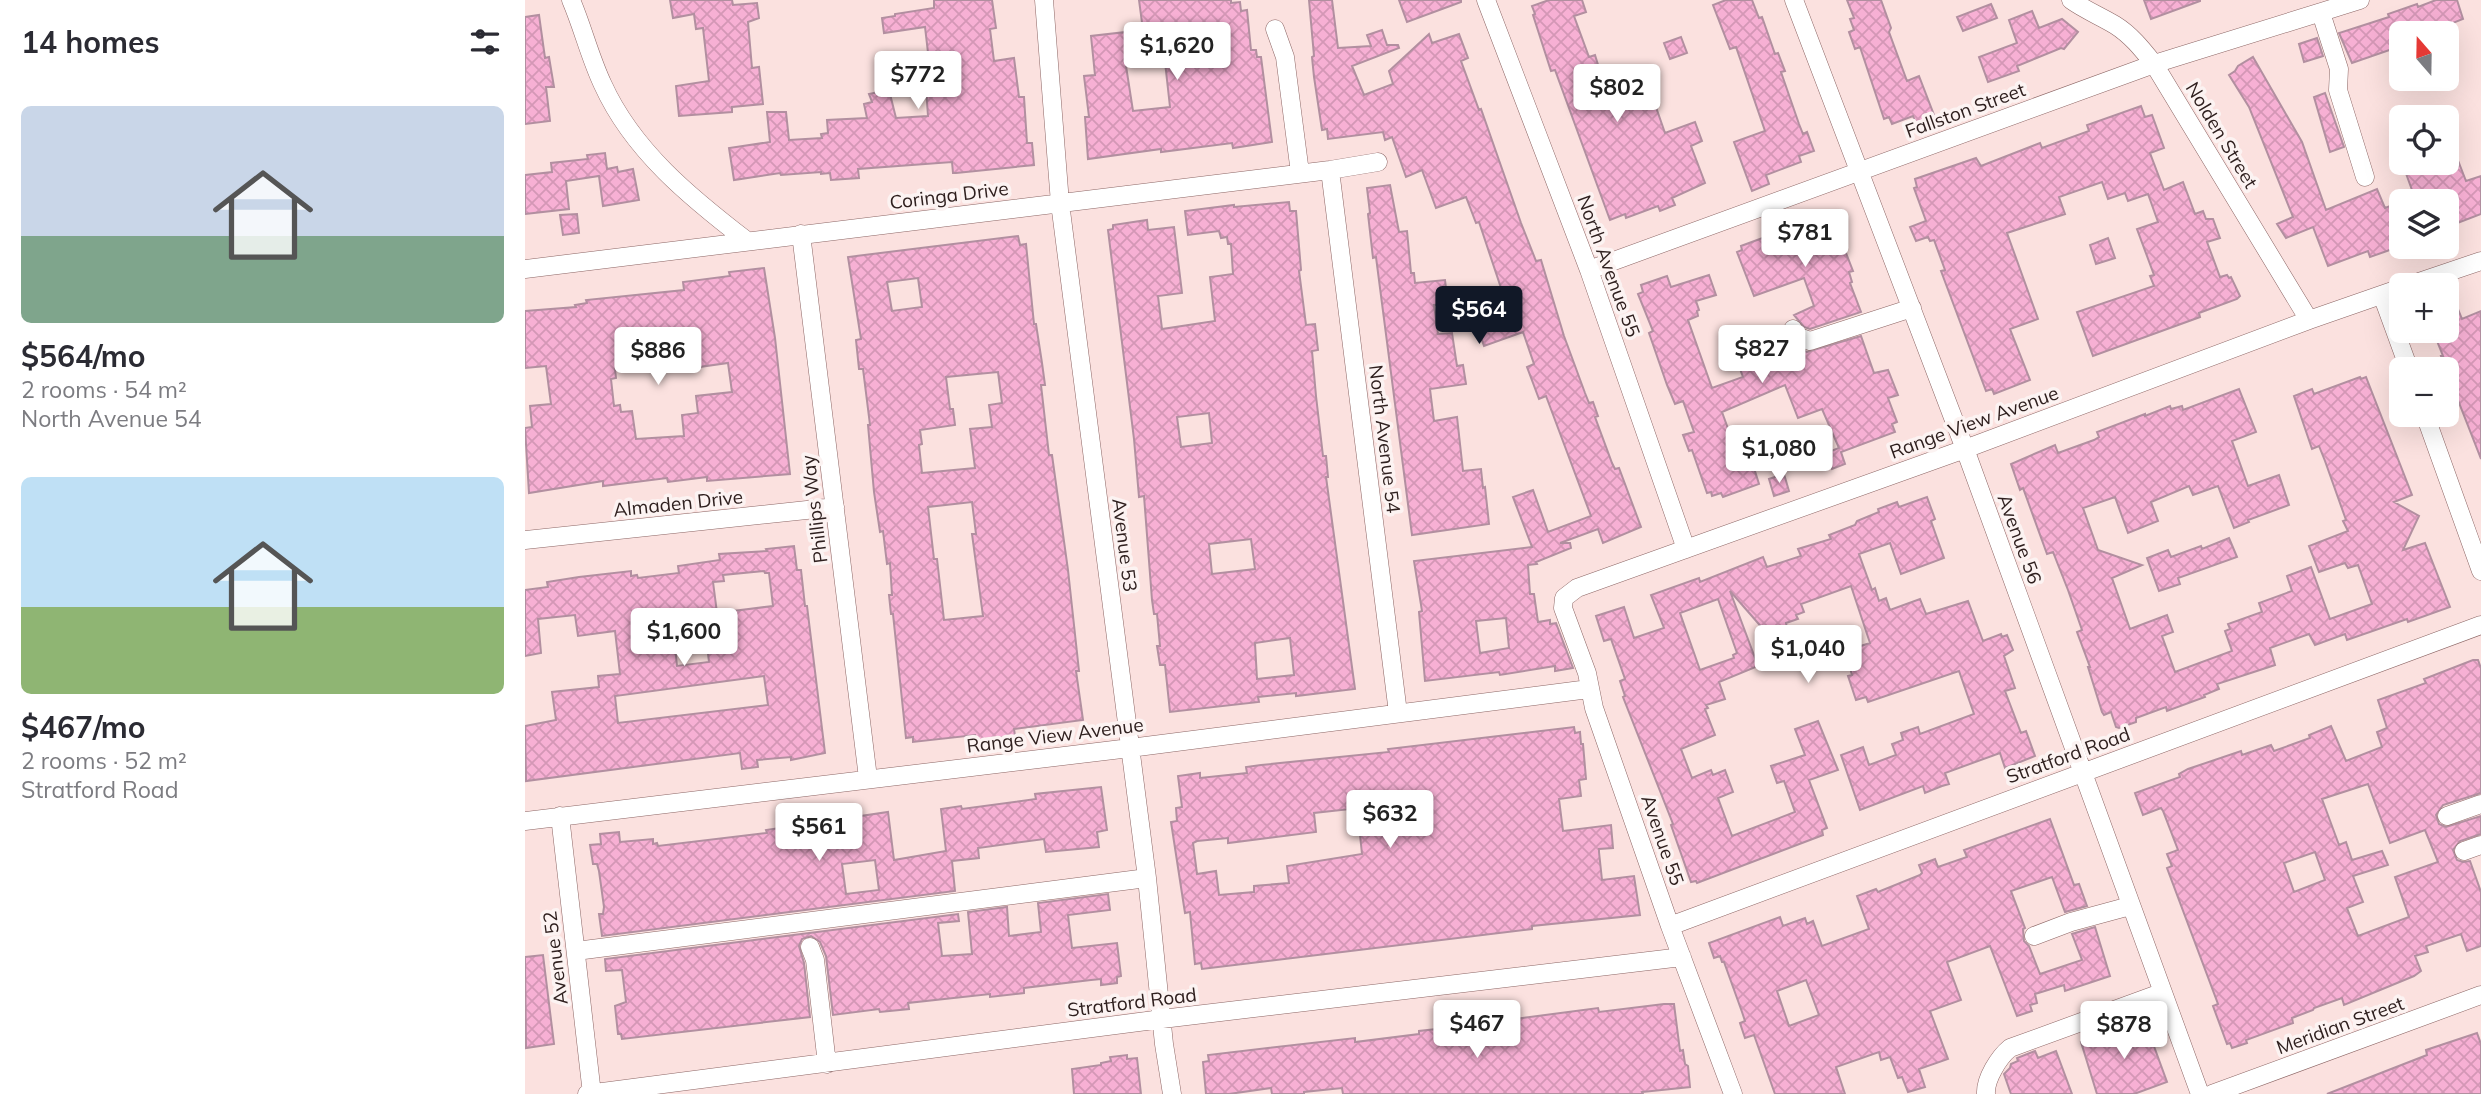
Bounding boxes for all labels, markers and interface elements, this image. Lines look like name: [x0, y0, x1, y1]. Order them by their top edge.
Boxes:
north arrow: [2389, 21, 2459, 91]
map controls: [2389, 21, 2459, 427]
pin: $1,620: [1120, 22, 1234, 82]
text: 14 homes: [21, 23, 160, 61]
icon: filters: [466, 23, 504, 61]
text: $1,620: [1140, 30, 1214, 59]
pin: $772: [877, 52, 959, 111]
text: $772: [890, 59, 946, 88]
pin: $802: [1576, 64, 1658, 124]
text: $802: [1589, 72, 1645, 101]
street label: Fallston Street: [1902, 77, 2029, 143]
street label: Nolden Street: [2181, 77, 2263, 193]
button: locate: [2389, 105, 2459, 175]
icon: home: [200, 152, 326, 278]
street label: Coringa Drive: [888, 176, 1010, 214]
button: layers: [2389, 189, 2459, 259]
street label: North Avenue 55: [1572, 192, 1646, 340]
pin: $781: [1764, 210, 1846, 269]
text: $781: [1777, 217, 1833, 246]
button: +: [2389, 273, 2459, 343]
pin: $564: [1438, 286, 1520, 346]
text: $564: [1451, 294, 1507, 323]
pin: $827: [1721, 326, 1803, 385]
pin: $886: [617, 328, 699, 387]
text: $827: [1734, 333, 1790, 362]
text: $886: [630, 335, 686, 364]
text: $564/mo: [21, 337, 145, 375]
button: −: [2389, 357, 2459, 427]
street label: North Avenue 54: [1364, 364, 1406, 514]
text: 2 rooms · 54 m²: [21, 375, 187, 404]
street label: Range View Avenue: [1886, 380, 2062, 464]
text: North Avenue 54: [21, 404, 202, 433]
pin: $1,080: [1722, 426, 1836, 485]
text: $1,080: [1742, 433, 1816, 462]
street label: Phillips Way: [795, 454, 833, 564]
street label: Almaden Drive: [612, 484, 744, 522]
street label: Avenue 56: [1993, 491, 2047, 587]
street label: Avenue 53: [1107, 497, 1143, 593]
icon: home: [200, 523, 326, 649]
pin: $1,600: [627, 608, 741, 668]
text: $1,600: [647, 616, 721, 645]
pin: $1,040: [1751, 626, 1865, 685]
text: $1,040: [1771, 633, 1845, 662]
text: $467/mo: [21, 708, 145, 746]
street label: Range View Avenue: [965, 712, 1145, 758]
street label: Stratford Road: [2003, 721, 2133, 789]
text: 2 rooms · 52 m²: [21, 746, 187, 775]
text: Stratford Road: [21, 775, 178, 804]
pin: $632: [1349, 790, 1431, 850]
street label: Avenue 55: [1636, 792, 1690, 888]
text: $632: [1362, 798, 1418, 827]
pin: $561: [778, 804, 860, 863]
text: $561: [791, 811, 847, 840]
street label: Avenue 52: [537, 910, 573, 1006]
street label: Stratford Road: [1066, 982, 1198, 1022]
street label: Meridian Street: [2273, 991, 2407, 1059]
pin: $467: [1436, 1000, 1518, 1060]
pin: $878: [2083, 1002, 2165, 1061]
text: $467: [1449, 1008, 1505, 1037]
text: $878: [2096, 1009, 2152, 1038]

